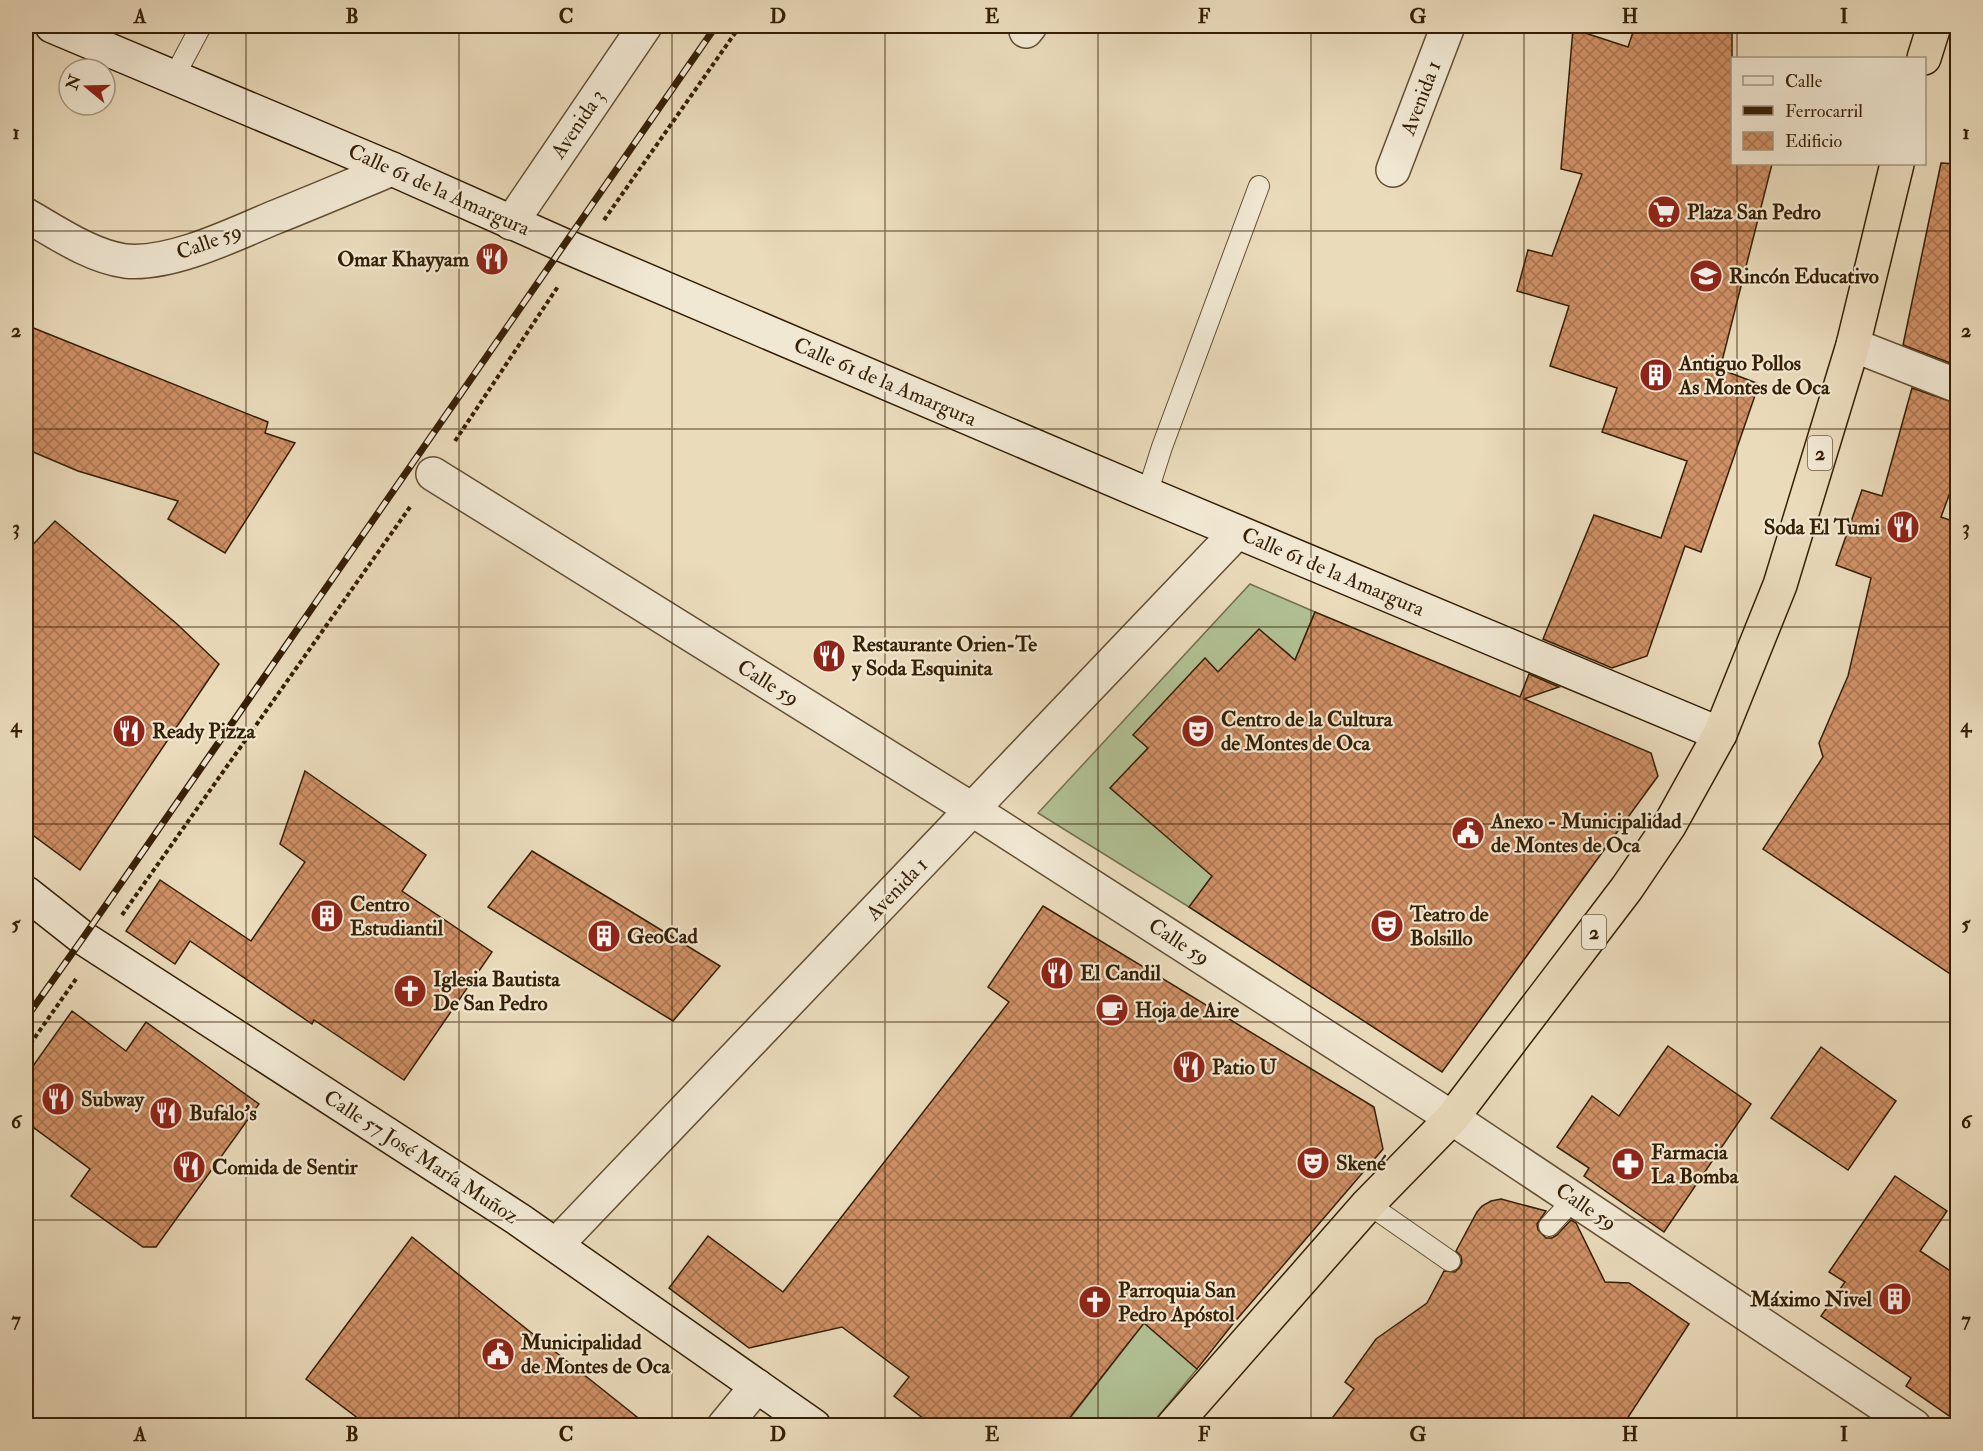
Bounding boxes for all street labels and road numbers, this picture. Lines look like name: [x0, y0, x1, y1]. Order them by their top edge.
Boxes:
street label: Avenida 1: [1394, 57, 1448, 140]
street label: Avenida 3: [544, 84, 611, 165]
street label: Calle 61 de la Amargura: [344, 138, 534, 242]
street label: Calle 59: [173, 218, 245, 266]
street label: Calle 61 de la Amargura: [789, 331, 981, 433]
road number: 2: [1808, 436, 1832, 470]
street label: Calle 61 de la Amargura: [1237, 521, 1429, 623]
street label: Calle 59: [732, 654, 804, 712]
street label: Avenida 1: [860, 852, 934, 927]
street label: Calle 59: [1143, 912, 1215, 972]
road number: 2: [1582, 915, 1606, 949]
street label: Calle 57 José María Muñoz: [319, 1084, 523, 1230]
street label: Calle 59: [1550, 1177, 1622, 1237]

